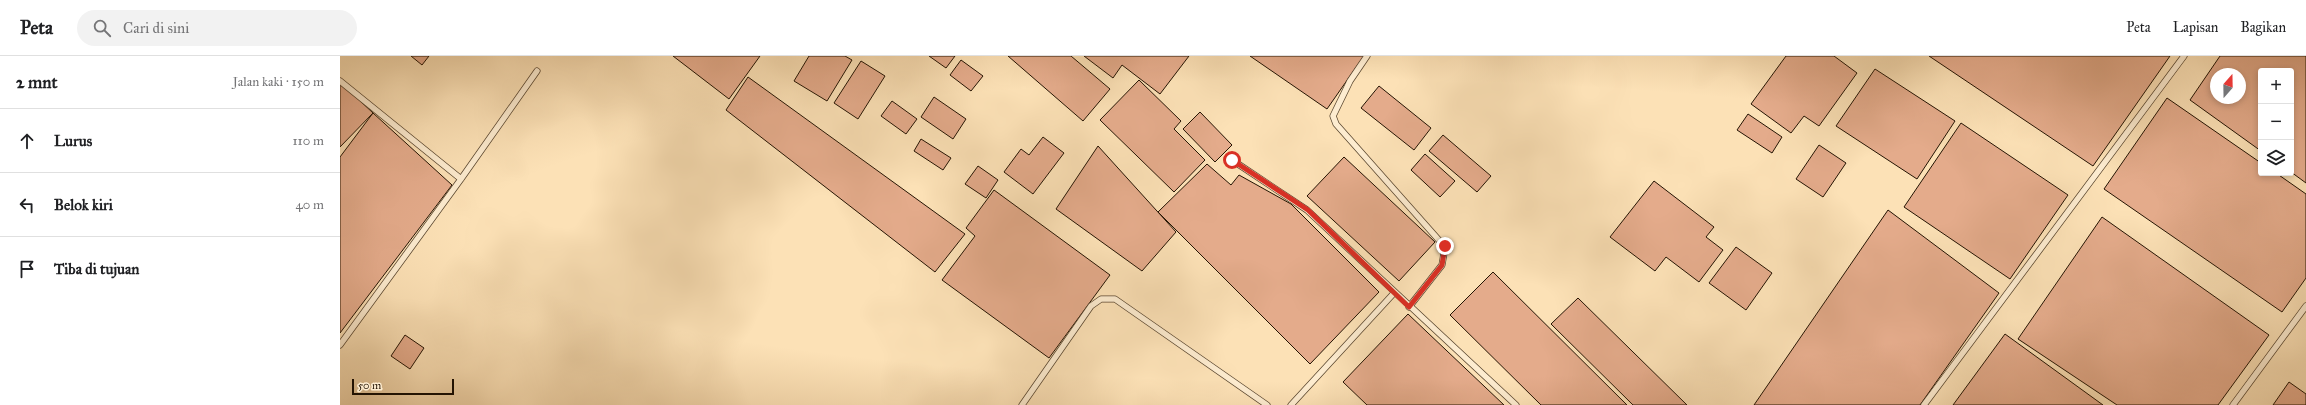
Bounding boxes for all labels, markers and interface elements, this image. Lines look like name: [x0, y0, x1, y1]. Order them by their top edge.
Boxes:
search box: [77, 10, 357, 46]
text: Peta: [20, 16, 53, 39]
icon: search: [91, 17, 113, 39]
text: Cari di sini: [123, 19, 189, 37]
text: Peta: [2126, 19, 2151, 36]
text: Lapisan: [2173, 19, 2218, 36]
text: Bagikan: [2240, 19, 2286, 36]
north arrow: [2210, 68, 2246, 104]
map controls: [2258, 68, 2294, 176]
button: +: [2258, 68, 2294, 104]
text: 2 mnt: [16, 72, 57, 93]
text: Jalan kaki · 150 m: [233, 74, 324, 90]
button: −: [2258, 104, 2294, 140]
icon: ahead: [16, 130, 38, 152]
text: Lurus: [54, 132, 92, 150]
text: 110 m: [292, 133, 324, 149]
button: layers: [2258, 140, 2294, 176]
route start: [1223, 151, 1241, 169]
icon: left: [16, 194, 38, 216]
text: Belok kiri: [54, 196, 113, 214]
text: 40 m: [295, 197, 324, 213]
route end: [1436, 237, 1454, 255]
icon: arrive: [16, 258, 38, 280]
text: Tiba di tujuan: [54, 260, 139, 278]
scale bar: [352, 377, 454, 396]
text: 50 m: [358, 379, 381, 392]

